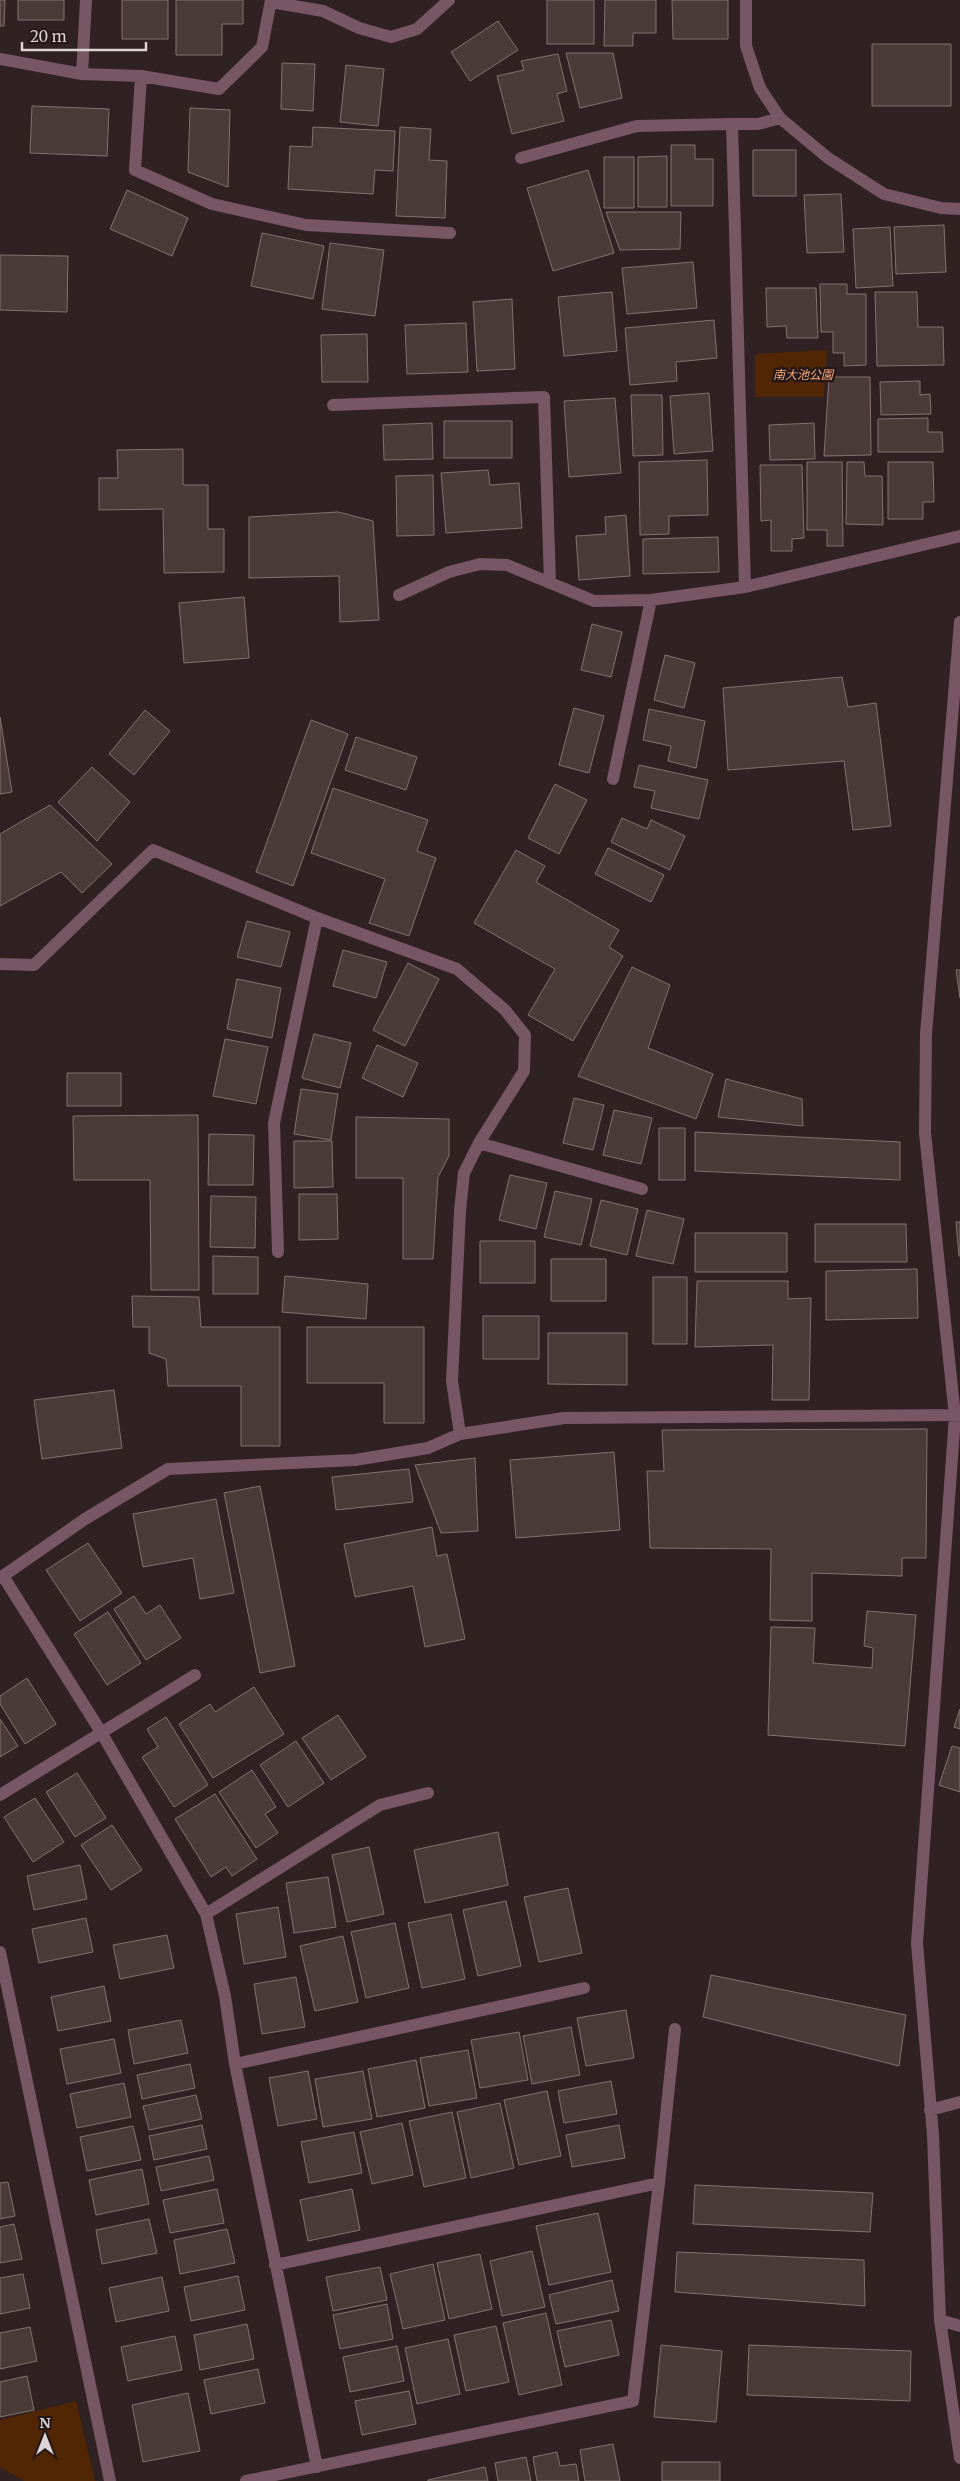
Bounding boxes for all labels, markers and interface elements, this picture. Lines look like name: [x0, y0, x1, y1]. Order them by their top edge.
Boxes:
scale bar: [22, 20, 146, 52]
text: 20 m: [30, 27, 67, 46]
park label: 南大池公園: [773, 367, 835, 382]
north arrow: [20, 2411, 70, 2461]
text: N: [39, 2414, 51, 2432]

